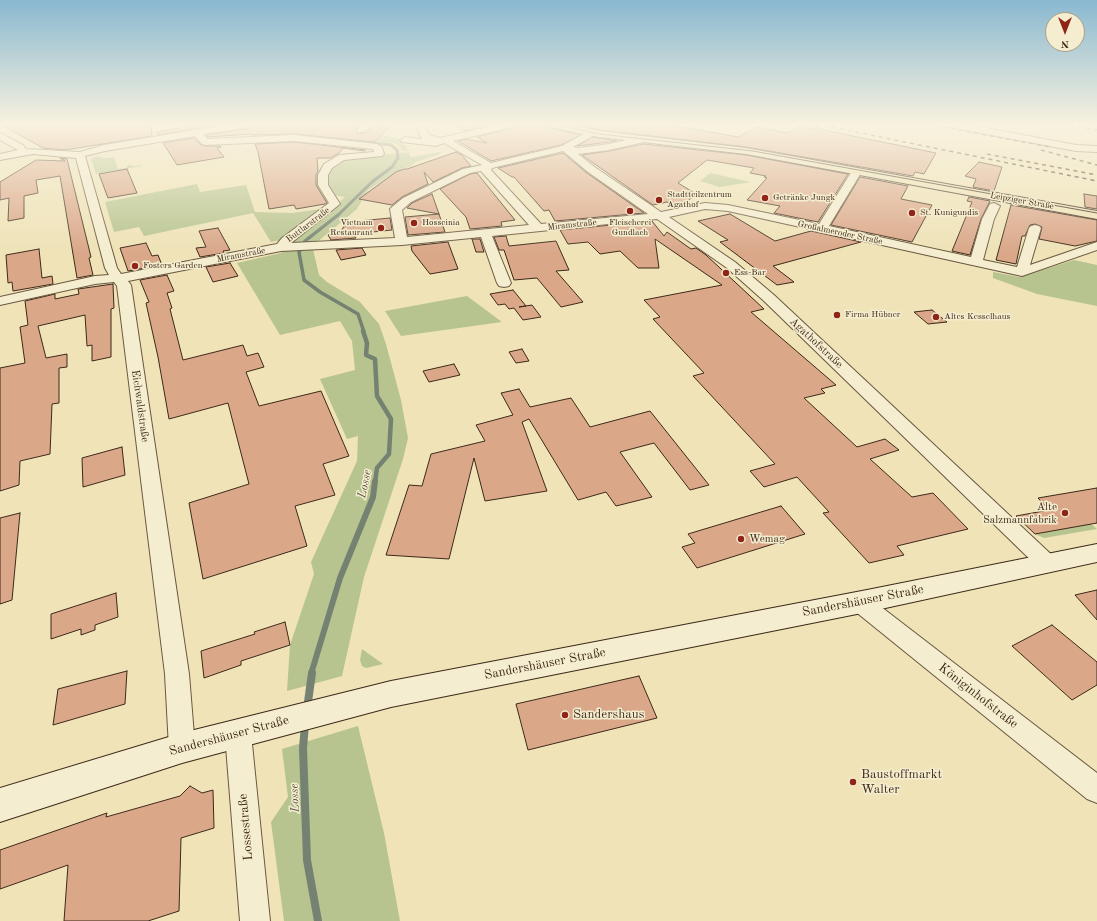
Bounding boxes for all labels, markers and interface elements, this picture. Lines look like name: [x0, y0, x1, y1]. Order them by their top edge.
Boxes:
north arrow: [1045, 12, 1085, 52]
text: N: [1061, 38, 1069, 49]
place label: Stadtteilzentrum Agathof: [667, 190, 732, 211]
street label: Leipziger Straße: [989, 190, 1055, 212]
marker: Getränke Jungk: [760, 193, 770, 203]
place label: Getränke Jungk: [773, 193, 835, 203]
marker: Stadtteilzentrum Agathof: [654, 195, 664, 205]
street label: Buttlarstraße: [284, 205, 332, 245]
marker: Fleischerei Gundlach: [625, 206, 635, 216]
marker: St. Kunigundis: [907, 208, 917, 218]
place label: St. Kunigundis: [920, 208, 978, 218]
street label: Miramstraße: [547, 217, 597, 233]
place label: Vietnam Restaurant: [330, 218, 373, 239]
marker: Hosseinia: [409, 218, 419, 228]
place label: Hosseinia: [422, 218, 460, 228]
place label: Fleischerei Gundlach: [609, 218, 651, 239]
street label: Großalmeroder Straße: [797, 219, 883, 247]
marker: Vietnam Restaurant: [376, 223, 386, 233]
street label: Miramstraße: [216, 245, 266, 265]
marker: Fosters Garden: [130, 261, 140, 271]
place label: Fosters Garden: [143, 261, 203, 271]
marker: Ess-Bar: [721, 268, 731, 278]
place label: Ess-Bar: [734, 268, 766, 278]
marker: Firma Hübner: [832, 310, 842, 320]
place label: Firma Hübner: [845, 310, 901, 320]
marker: Altes Kesselhaus: [931, 312, 941, 322]
place label: Altes Kesselhaus: [944, 312, 1010, 322]
street label: Agathofstraße: [787, 315, 845, 371]
street label: Eichwaldstraße: [128, 369, 152, 443]
water label: Losse: [355, 468, 375, 500]
place label: Alte Salzmannfabrik: [983, 500, 1057, 526]
marker: Alte Salzmannfabrik: [1060, 508, 1070, 518]
place label: Wemag: [749, 532, 785, 546]
marker: Wemag: [736, 534, 746, 544]
street label: Sandershäuser Straße: [801, 582, 925, 620]
street label: Sandershäuser Straße: [483, 645, 607, 683]
street label: Königinhofstraße: [935, 660, 1021, 732]
place label: Sandershaus: [573, 707, 644, 723]
marker: Sandershaus: [560, 710, 570, 720]
street label: Sandershäuser Straße: [167, 712, 291, 760]
place label: Baustoffmarkt Walter: [861, 767, 942, 798]
marker: Baustoffmarkt Walter: [848, 777, 858, 787]
water label: Losse: [287, 783, 303, 813]
street label: Lossestraße: [235, 793, 257, 861]

